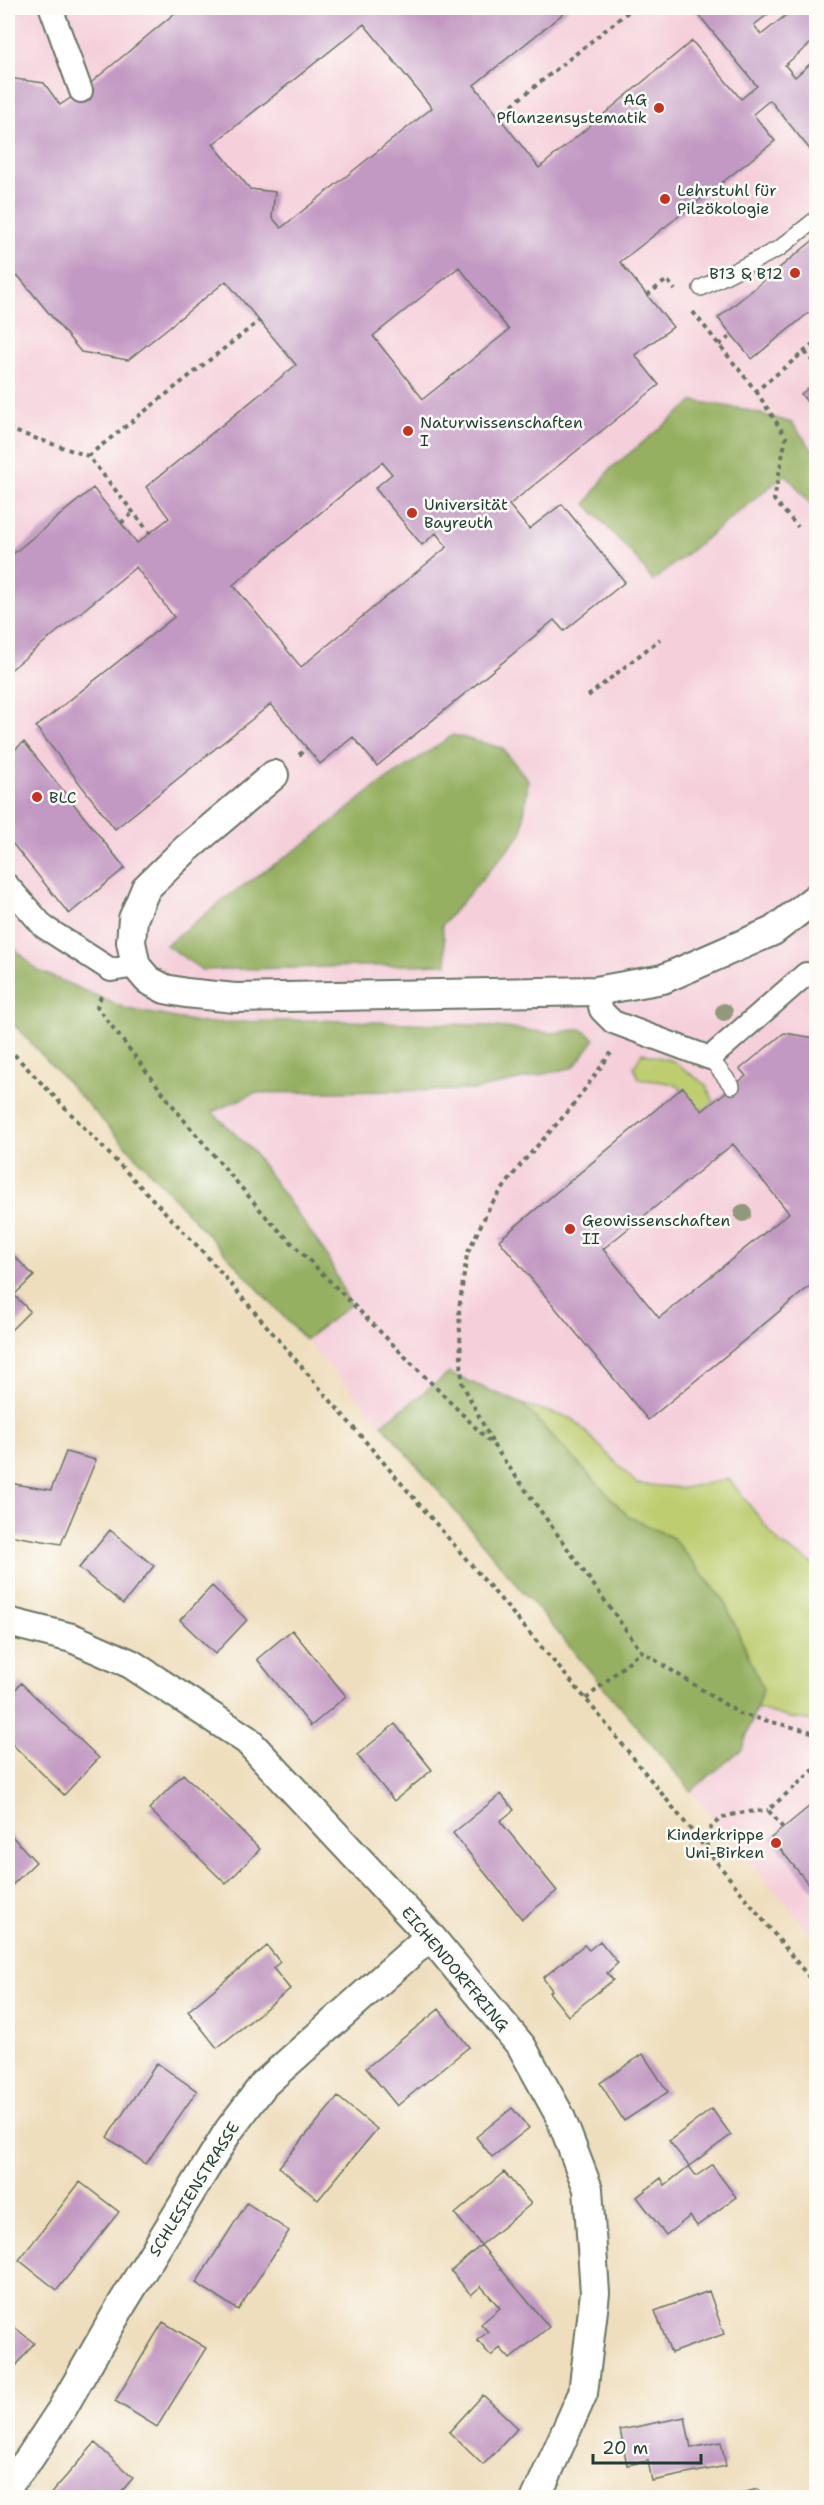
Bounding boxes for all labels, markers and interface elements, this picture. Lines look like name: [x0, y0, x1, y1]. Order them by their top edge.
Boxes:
place label: AG Pflanzensystematik: [496, 89, 647, 128]
marker: AG Pflanzensystematik: [652, 101, 666, 115]
place label: Lehrstuhl für Pilzökologie: [677, 180, 777, 219]
marker: Lehrstuhl für Pilzökologie: [658, 192, 672, 206]
place label: B13 & B12: [709, 263, 783, 284]
marker: B13 & B12: [788, 266, 802, 280]
place label: Naturwissenschaften I: [420, 412, 583, 451]
marker: Naturwissenschaften I: [401, 424, 415, 438]
place label: Universität Bayreuth: [424, 494, 508, 533]
marker: Universität Bayreuth: [405, 506, 419, 520]
place label: BLC: [49, 787, 77, 808]
marker: BLC: [30, 790, 44, 804]
place label: Geowissenschaften II: [582, 1210, 731, 1249]
marker: Geowissenschaften II: [563, 1222, 577, 1236]
place label: Kinderkrippe Uni-Birken: [667, 1824, 764, 1863]
marker: Kinderkrippe Uni-Birken: [769, 1836, 783, 1850]
street label: EICHENDORFFRING: [397, 1902, 513, 2036]
street label: SCHLESIENSTRASSE: [144, 2118, 244, 2260]
scale bar: [593, 2427, 701, 2465]
text: 20 m: [602, 2436, 648, 2460]

